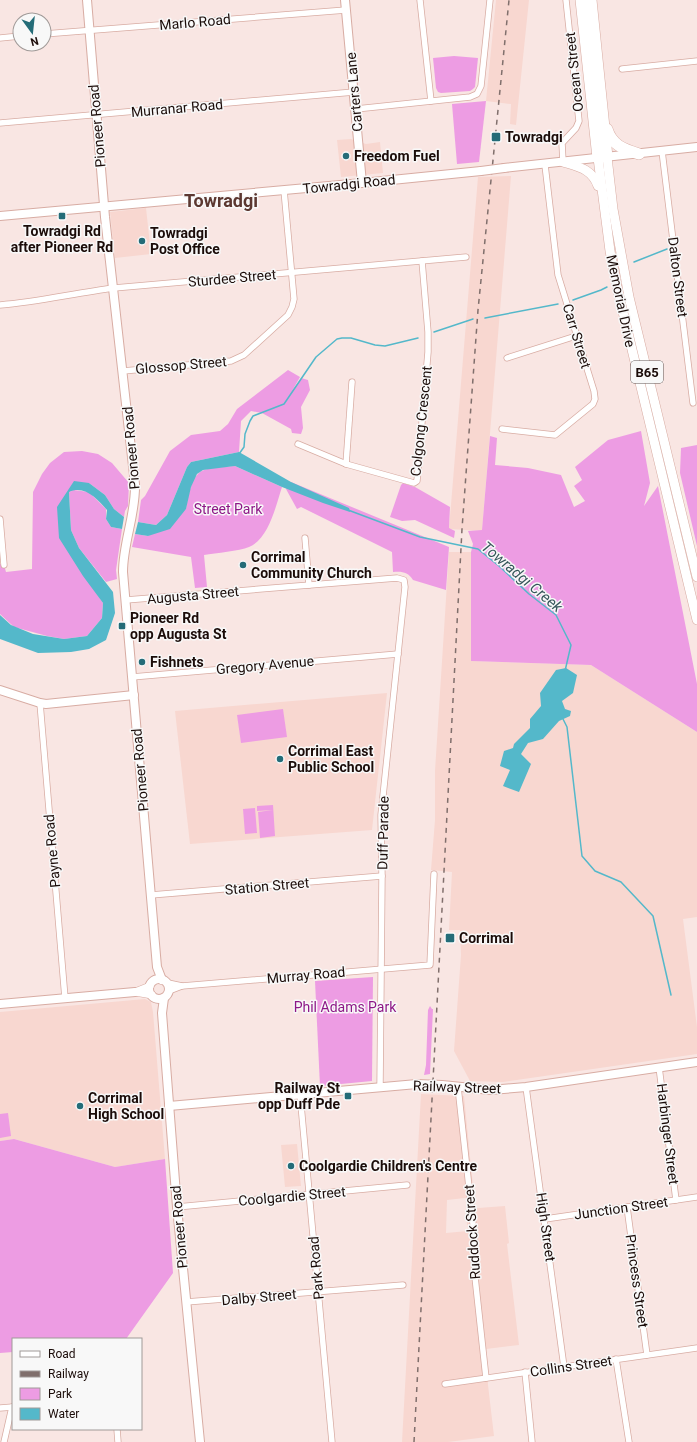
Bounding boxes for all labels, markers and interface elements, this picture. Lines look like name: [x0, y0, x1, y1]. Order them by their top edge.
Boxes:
street label: Marlo Road: [159, 11, 231, 33]
north arrow: [12, 12, 52, 52]
street label: Ocean Street: [562, 31, 586, 113]
text: N: [29, 34, 40, 49]
street label: Carters Lane: [343, 52, 365, 132]
street label: Pioneer Road: [85, 84, 109, 168]
street label: Murranar Road: [130, 96, 224, 120]
place label: Towradgi: [505, 129, 563, 145]
marker: Towradgi: [490, 131, 502, 143]
place label: Freedom Fuel: [354, 148, 440, 164]
marker: Freedom Fuel: [341, 151, 351, 161]
street label: Towradgi Road: [302, 171, 396, 197]
district label: Towradgi: [184, 190, 258, 211]
marker: Towradgi Rd after Pioneer Rd: [57, 211, 67, 221]
place label: Towradgi Rd after Pioneer Rd: [11, 223, 113, 255]
place label: Towradgi Post Office: [150, 225, 220, 257]
marker: Towradgi Post Office: [137, 236, 147, 246]
street label: Dalton Street: [665, 236, 691, 318]
street label: Memorial Drive: [603, 253, 639, 349]
street label: Sturdee Street: [187, 266, 277, 290]
street label: Carr Street: [560, 302, 595, 371]
street label: Glossop Street: [135, 353, 228, 377]
road number: B65: [631, 361, 663, 383]
street label: Colgong Crescent: [407, 365, 435, 477]
street label: Pioneer Road: [119, 406, 143, 490]
park label: Street Park: [194, 501, 263, 517]
water label: Towradgi Creek: [478, 538, 567, 617]
place label: Corrimal Community Church: [251, 549, 372, 581]
marker: Corrimal Community Church: [238, 560, 248, 570]
street label: Augusta Street: [146, 583, 240, 607]
place label: Pioneer Rd opp Augusta St: [130, 610, 227, 642]
marker: Pioneer Rd opp Augusta St: [117, 621, 127, 631]
street label: Gregory Avenue: [215, 653, 315, 677]
place label: Fishnets: [150, 654, 204, 670]
marker: Fishnets: [137, 657, 147, 667]
street label: Pioneer Road: [128, 728, 152, 812]
place label: Corrimal East Public School: [288, 743, 374, 775]
marker: Corrimal East Public School: [275, 754, 285, 764]
street label: Duff Parade: [374, 796, 392, 870]
street label: Payne Road: [41, 814, 63, 888]
street label: Station Street: [224, 874, 310, 898]
place label: Corrimal: [459, 930, 513, 946]
marker: Corrimal: [444, 932, 456, 944]
street label: Murray Road: [266, 964, 346, 986]
park label: Phil Adams Park: [294, 999, 397, 1015]
street label: Railway Street: [413, 1077, 502, 1097]
place label: Railway St opp Duff Pde: [258, 1080, 340, 1112]
street label: Harbinger Street: [654, 1083, 682, 1186]
place label: Corrimal High School: [88, 1090, 164, 1122]
marker: Railway St opp Duff Pde: [343, 1091, 353, 1101]
marker: Corrimal High School: [75, 1101, 85, 1111]
place label: Coolgardie Children's Centre: [299, 1158, 478, 1174]
marker: Coolgardie Children's Centre: [286, 1161, 296, 1171]
street label: Coolgardie Street: [238, 1183, 347, 1209]
street label: Ruddock Street: [461, 1184, 483, 1280]
street label: Pioneer Road: [167, 1185, 191, 1269]
street label: High Street: [533, 1192, 559, 1263]
street label: Junction Street: [573, 1193, 669, 1223]
street label: Princess Street: [623, 1233, 652, 1329]
street label: Park Road: [305, 1236, 327, 1300]
street label: Dalby Street: [221, 1286, 297, 1308]
legend: [12, 1338, 142, 1430]
text: Road: [48, 1347, 76, 1361]
street label: Collins Street: [529, 1352, 613, 1380]
text: Railway: [48, 1367, 89, 1381]
text: Park: [48, 1387, 73, 1401]
text: Water: [48, 1407, 79, 1421]

